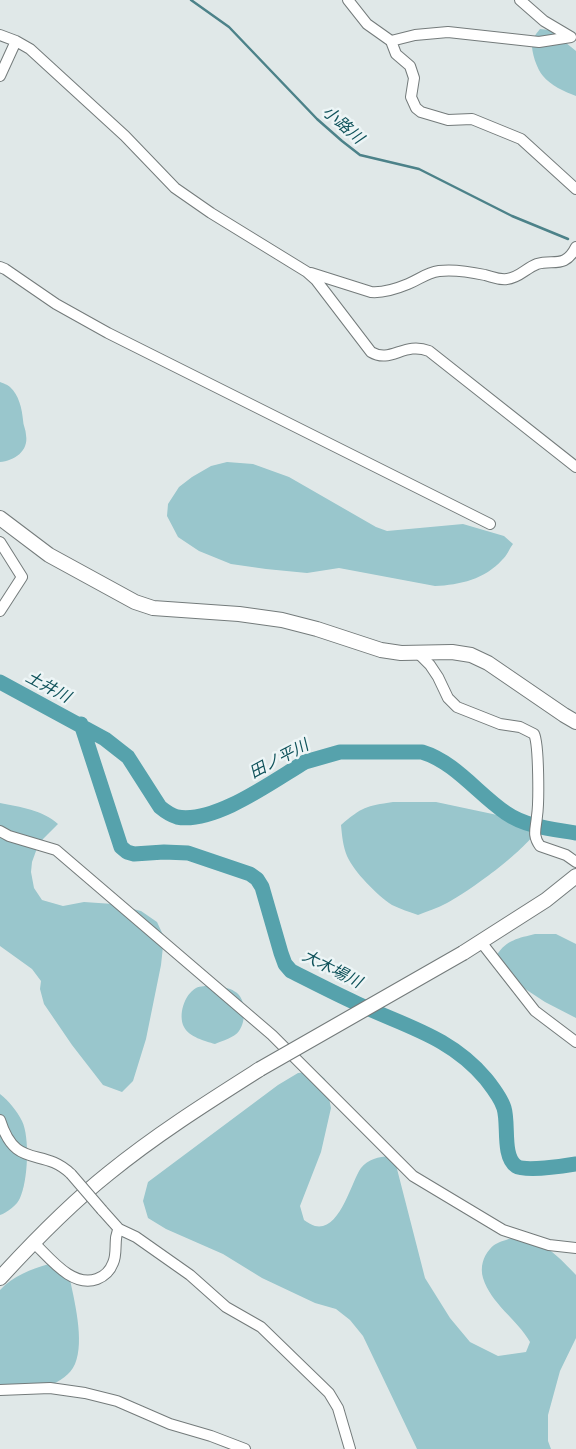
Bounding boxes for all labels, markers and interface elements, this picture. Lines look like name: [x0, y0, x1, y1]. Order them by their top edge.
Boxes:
water label: 小路川: [319, 102, 367, 148]
water label: 土井川: [22, 667, 74, 707]
water label: 田ノ平川: [246, 736, 312, 782]
water label: 大木場川: [299, 946, 365, 992]

